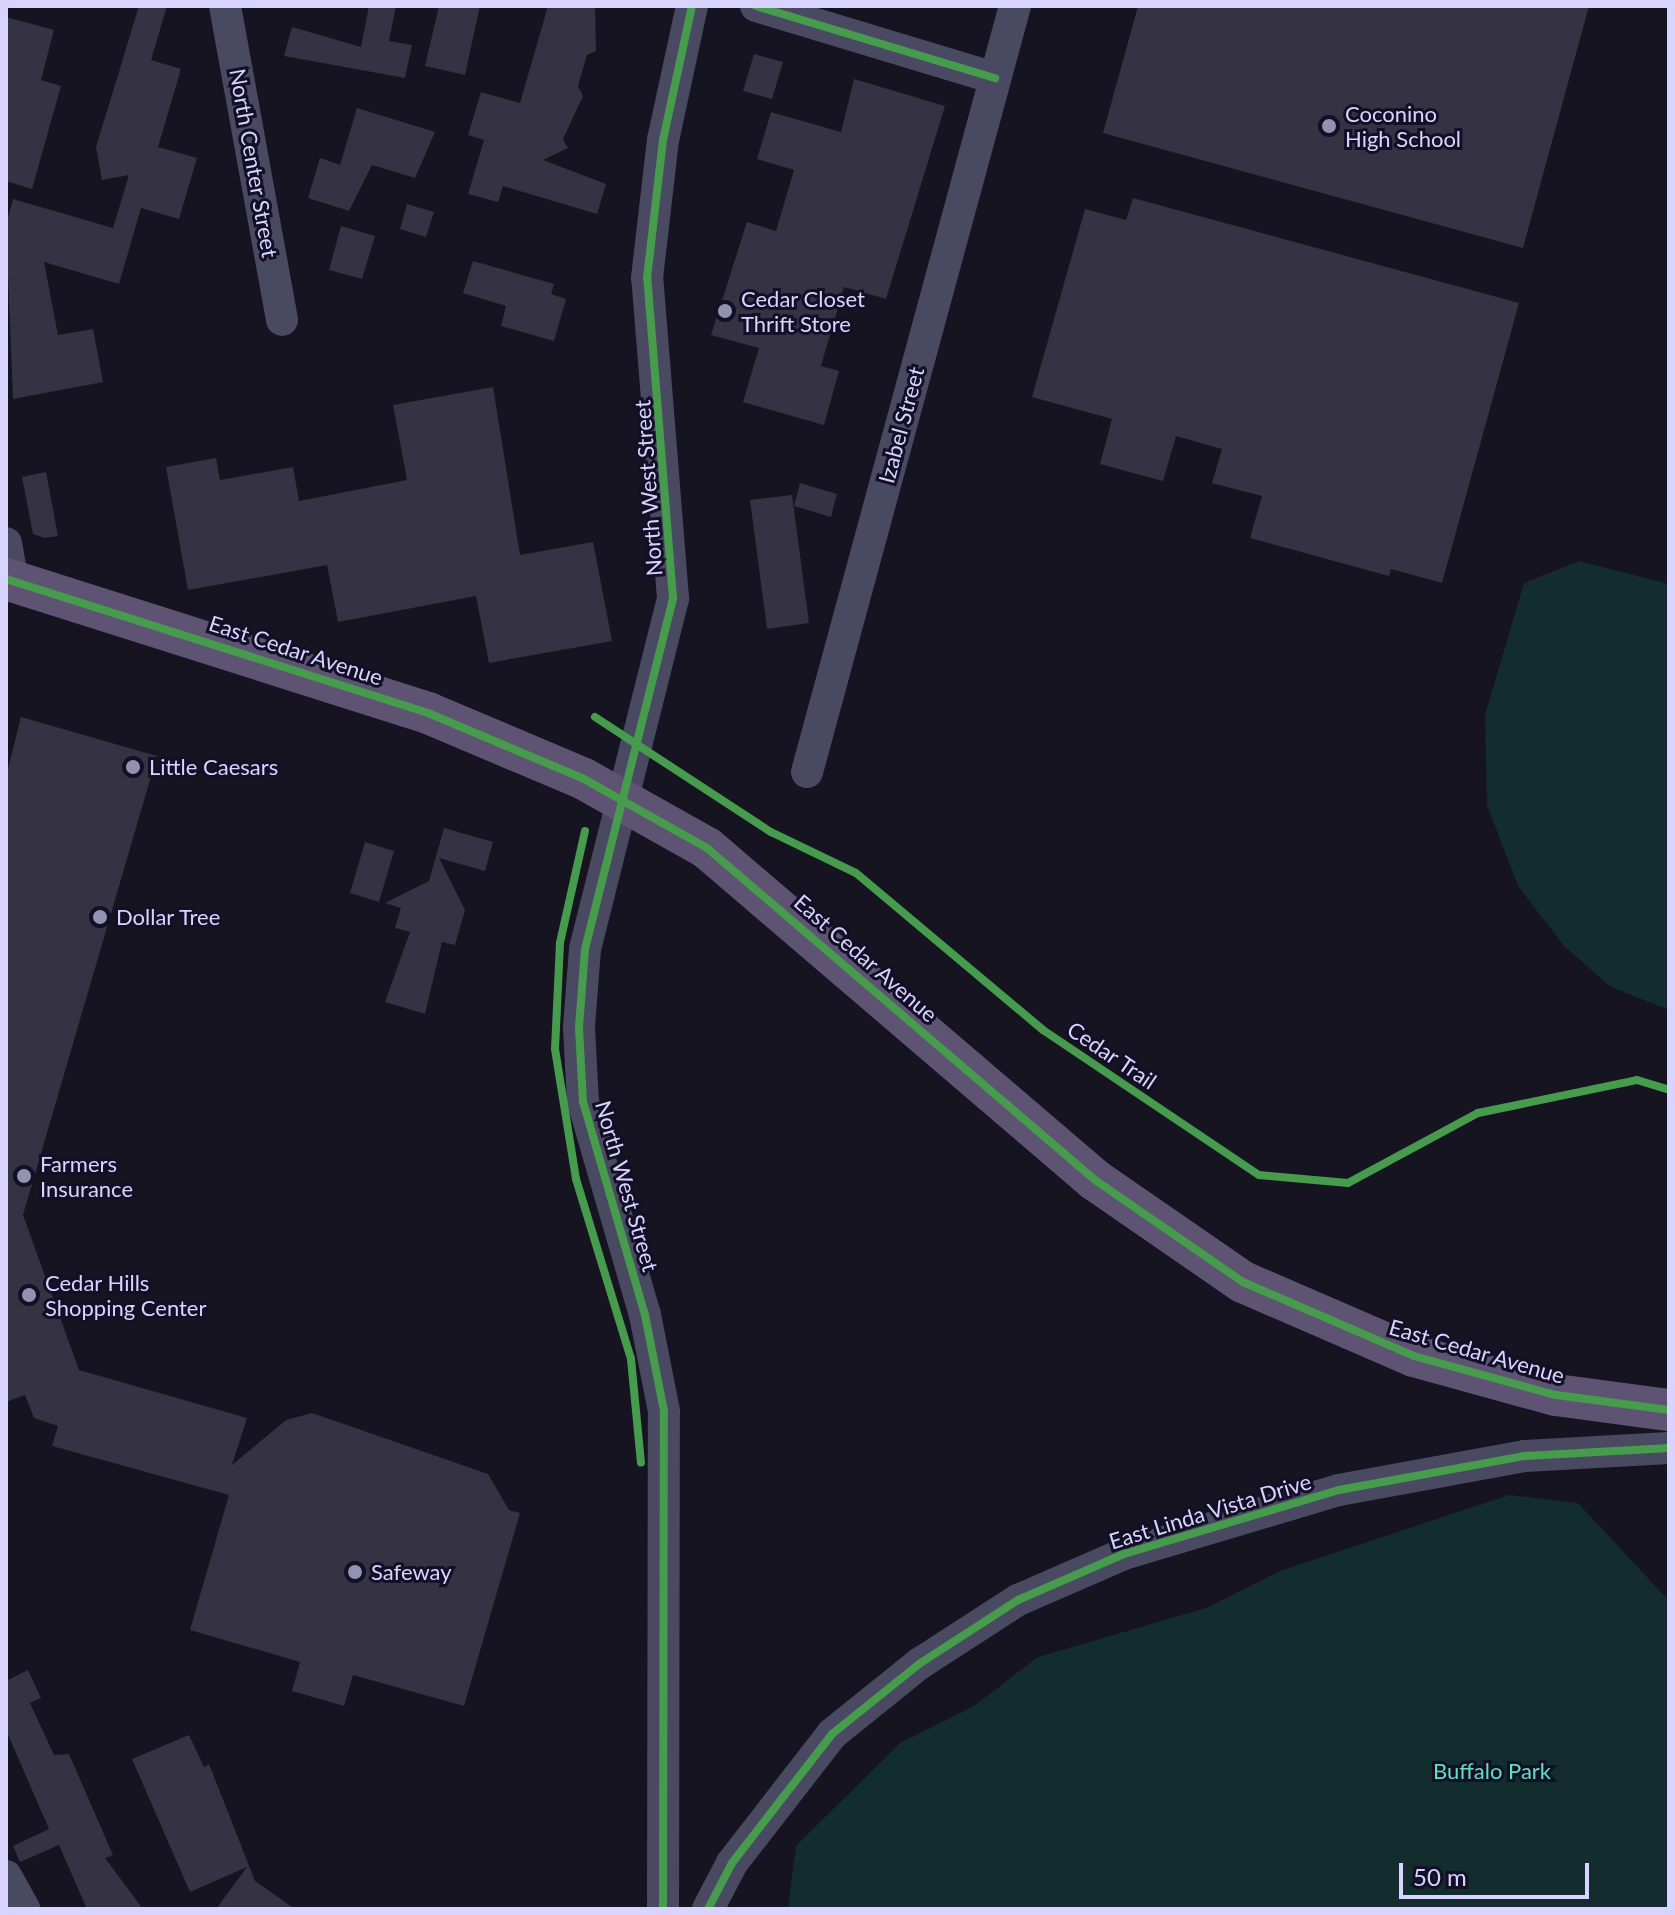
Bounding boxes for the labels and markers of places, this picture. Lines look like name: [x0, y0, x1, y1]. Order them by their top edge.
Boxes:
place label: Coconino High School: [1345, 100, 1461, 152]
marker: Coconino High School: [1320, 117, 1338, 135]
place label: Cedar Closet Thrift Store: [741, 285, 865, 336]
marker: Cedar Closet Thrift Store: [716, 302, 734, 320]
place label: Little Caesars: [149, 754, 278, 780]
marker: Little Caesars: [124, 758, 142, 776]
place label: Dollar Tree: [116, 904, 221, 930]
marker: Dollar Tree: [91, 908, 109, 926]
place label: Farmers Insurance: [40, 1150, 133, 1202]
marker: Farmers Insurance: [15, 1167, 33, 1185]
place label: Cedar Hills Shopping Center: [45, 1269, 206, 1320]
marker: Cedar Hills Shopping Center: [20, 1286, 38, 1304]
place label: Safeway: [371, 1559, 452, 1585]
marker: Safeway: [346, 1563, 364, 1581]

